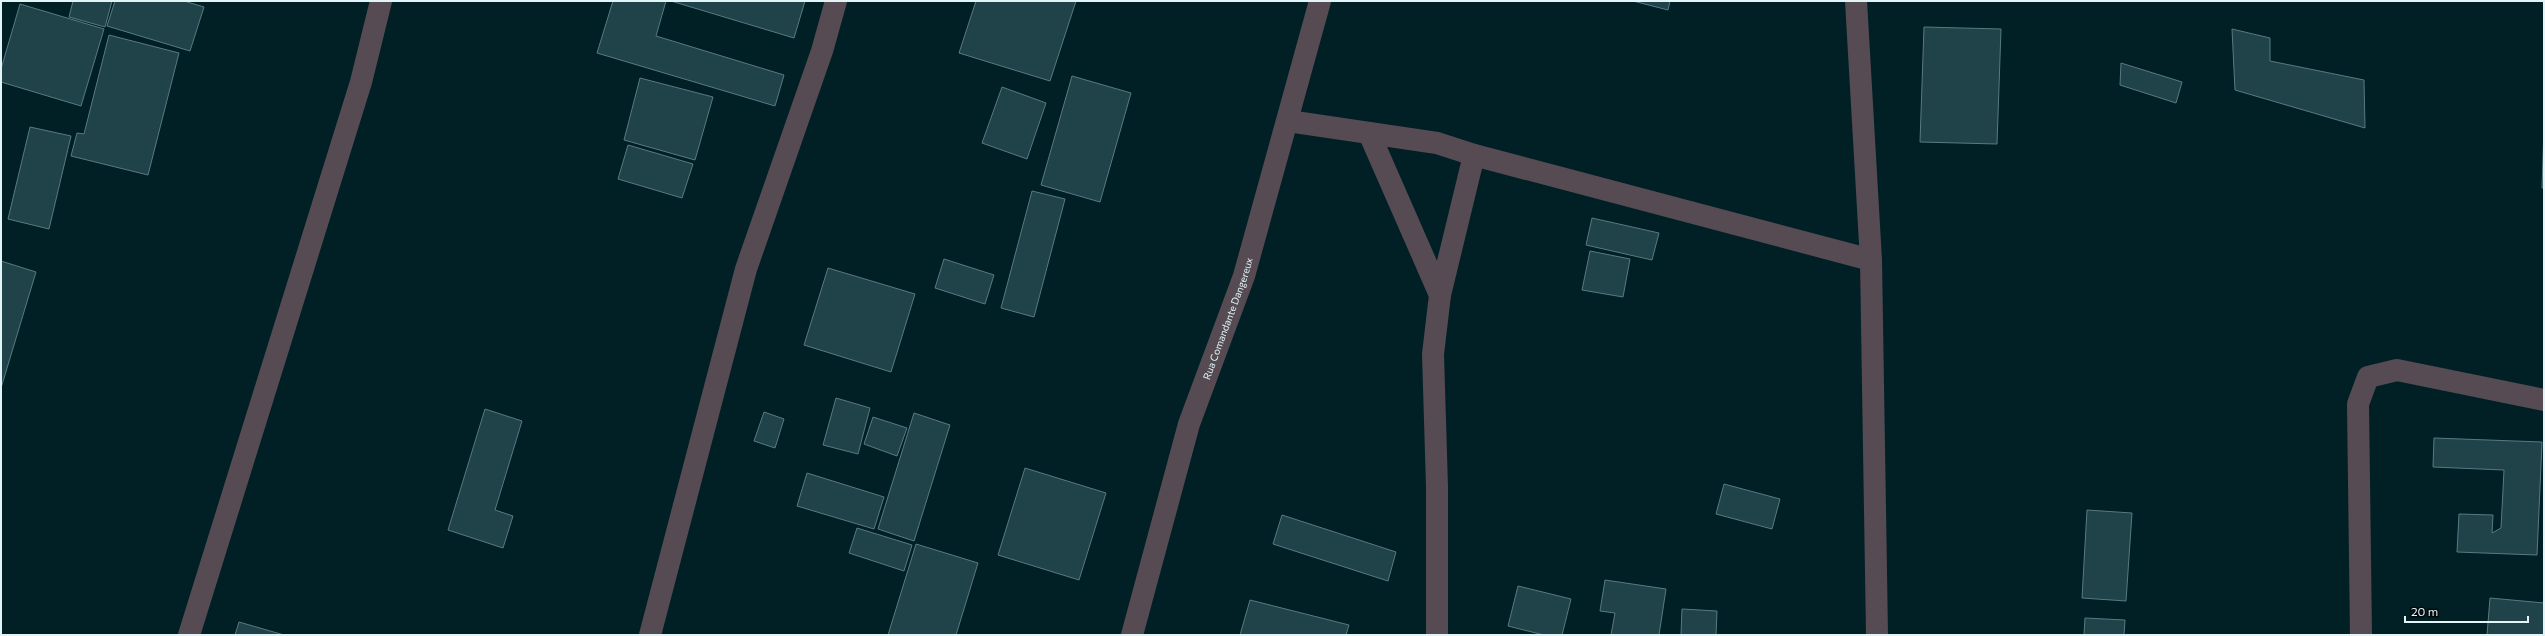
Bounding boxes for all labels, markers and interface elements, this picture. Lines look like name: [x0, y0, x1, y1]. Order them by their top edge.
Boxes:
street label: Rua Comandante Dangereux: [1200, 255, 1255, 381]
scale bar: [2405, 598, 2528, 624]
text: 20 m: [2411, 604, 2438, 618]

